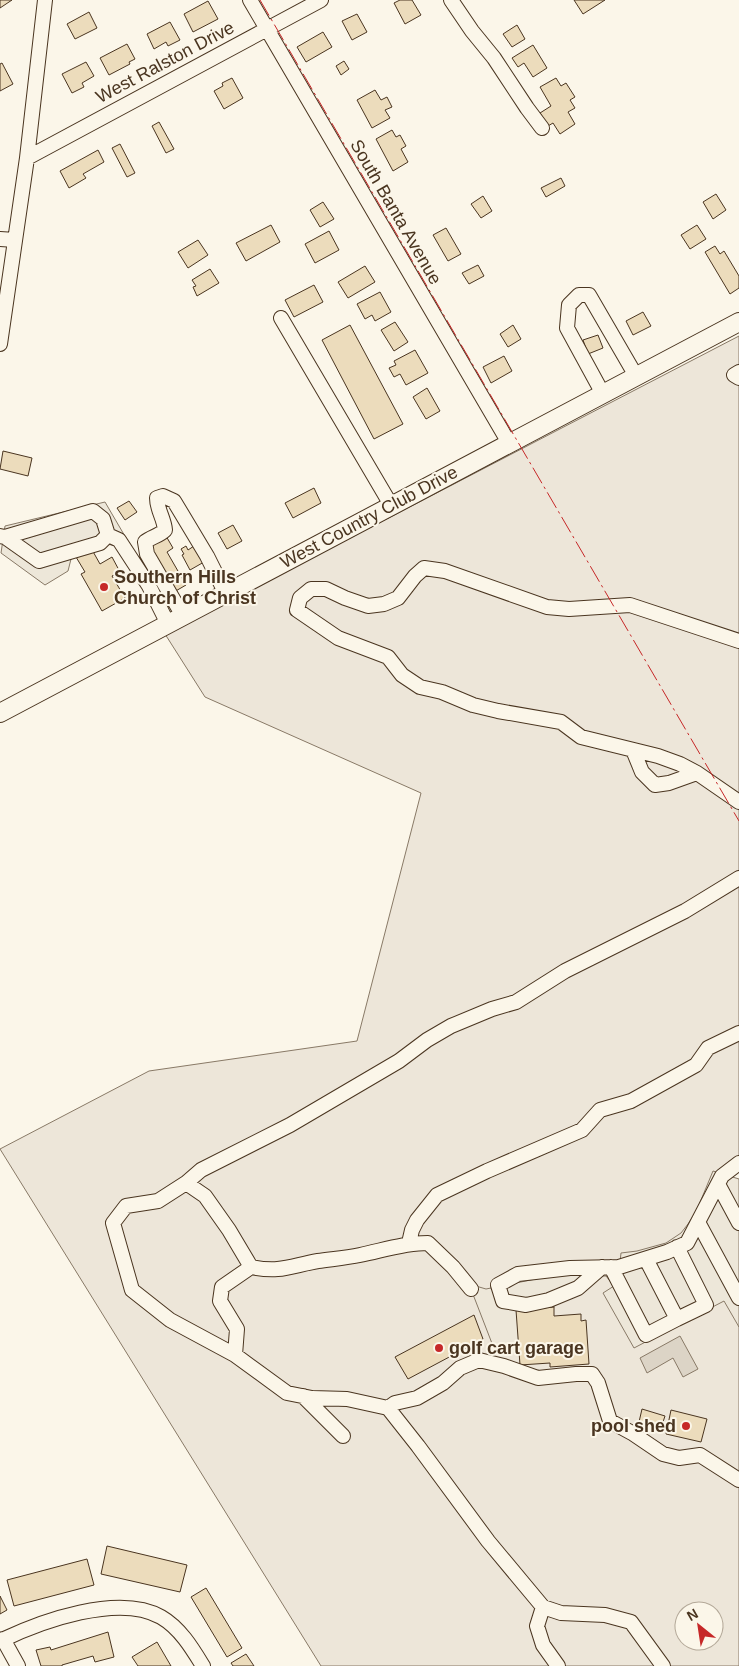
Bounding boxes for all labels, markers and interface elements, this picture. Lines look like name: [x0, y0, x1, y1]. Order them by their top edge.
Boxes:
street label: West Ralston Drive: [92, 17, 238, 107]
street label: South Banta Avenue: [346, 136, 446, 288]
street label: West Country Club Drive: [277, 462, 461, 572]
place label: Southern Hills Church of Christ: [114, 567, 256, 608]
marker: Southern Hills Church of Christ: [98, 581, 110, 593]
place label: golf cart garage: [449, 1338, 584, 1358]
marker: golf cart garage: [433, 1342, 445, 1354]
place label: pool shed: [591, 1416, 676, 1436]
marker: pool shed: [680, 1420, 692, 1432]
north arrow: [674, 1601, 724, 1651]
text: N: [684, 1605, 701, 1624]

